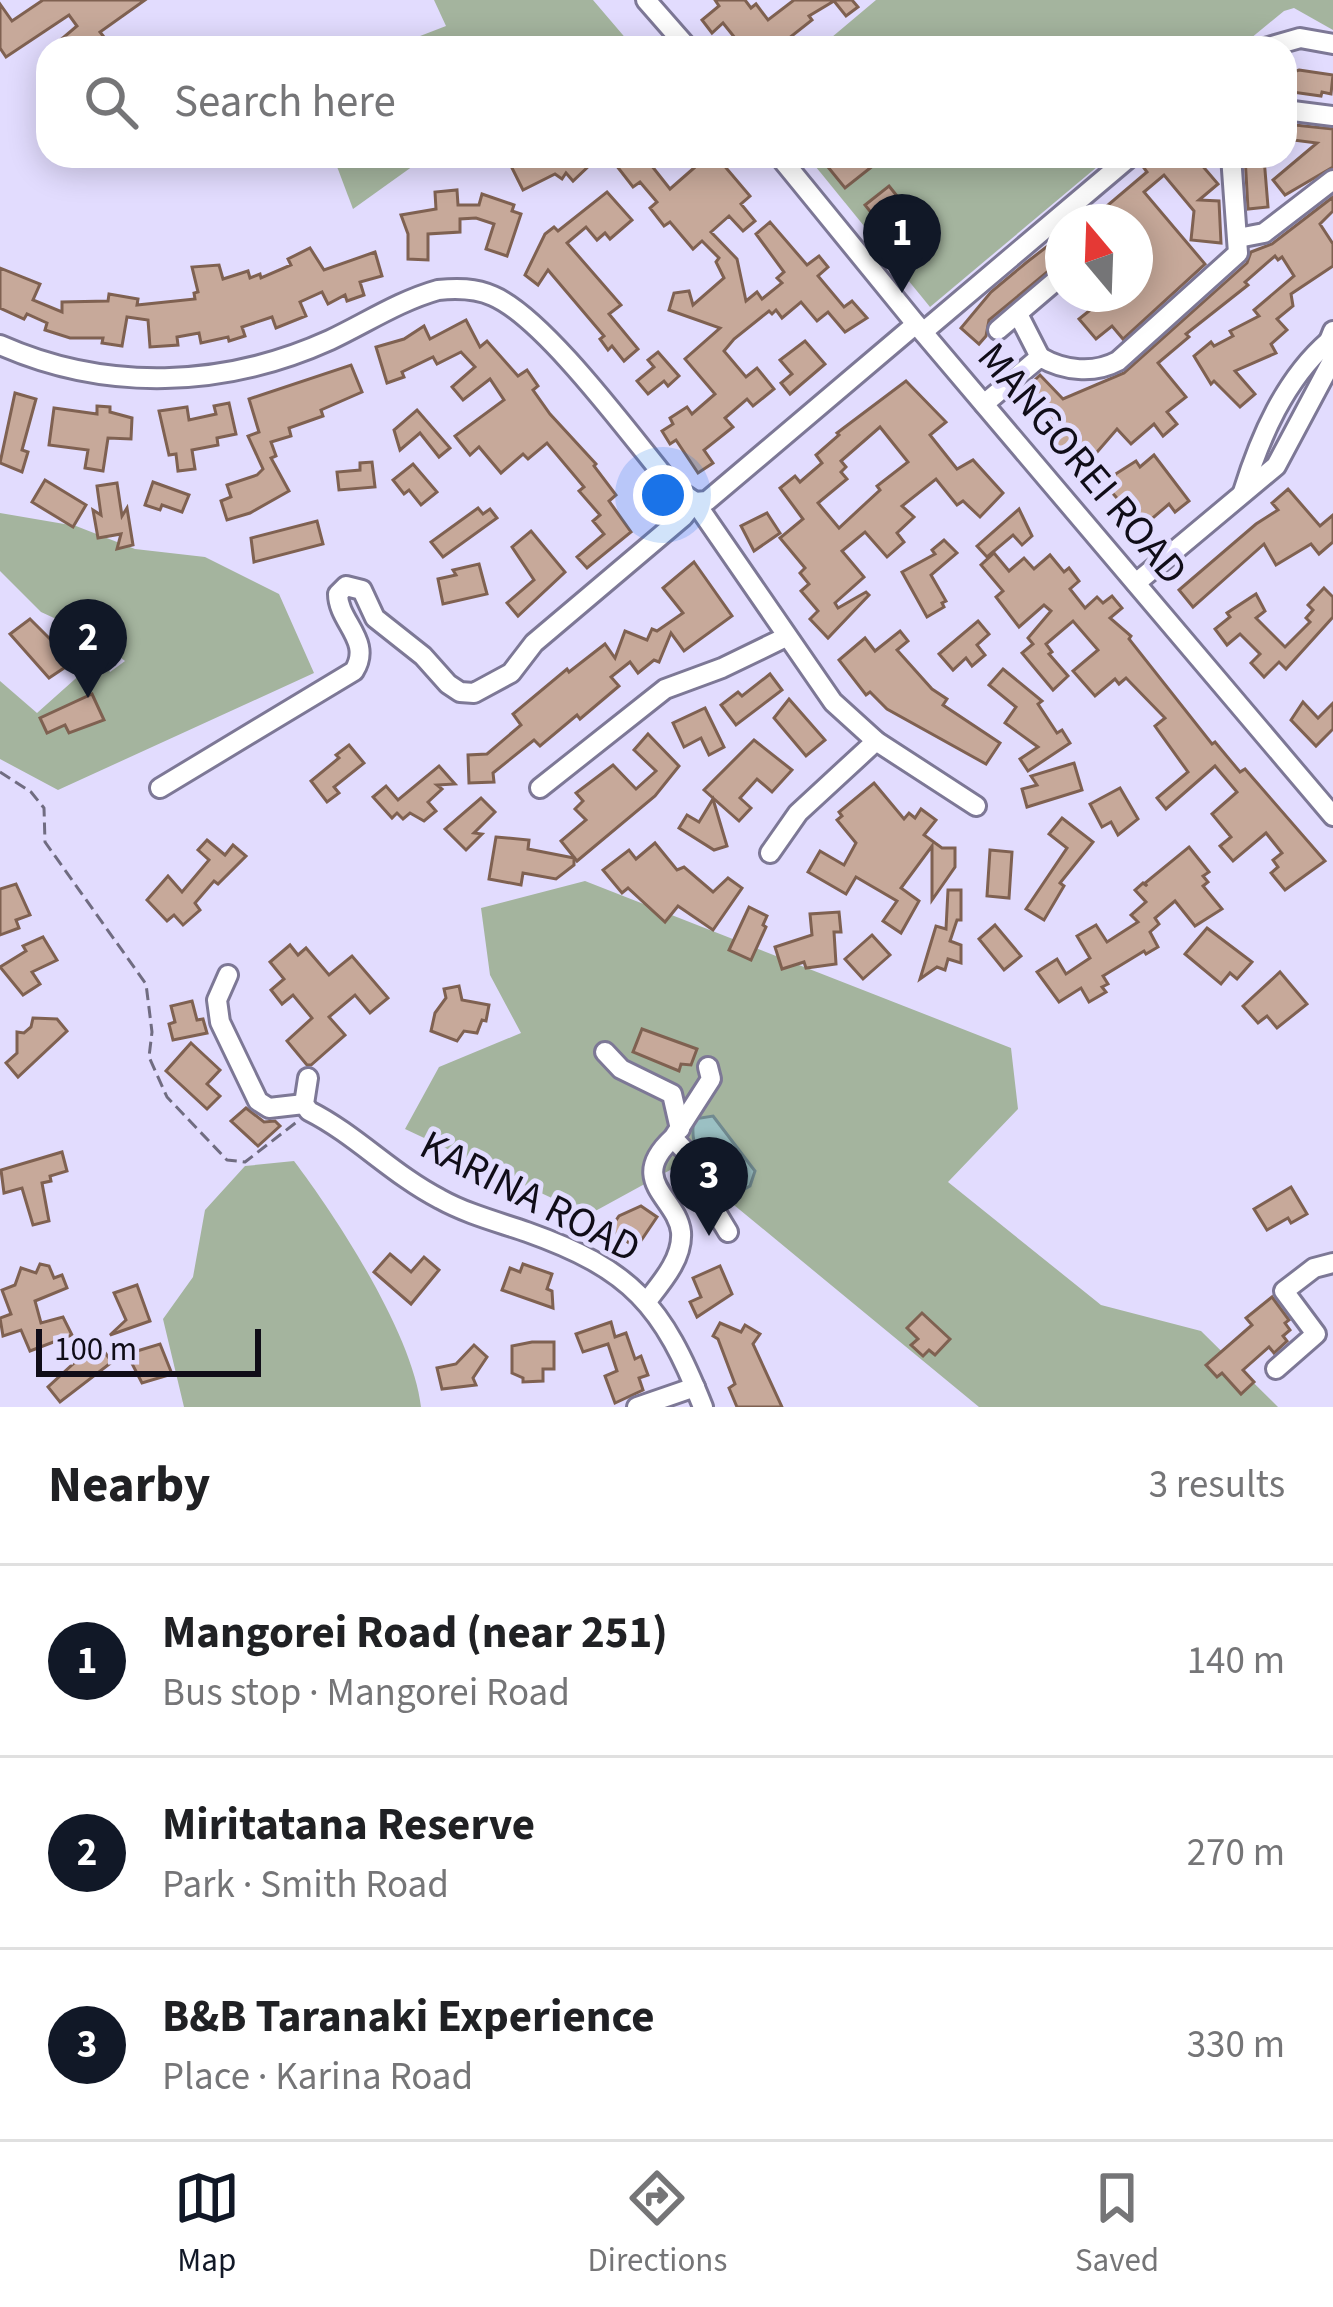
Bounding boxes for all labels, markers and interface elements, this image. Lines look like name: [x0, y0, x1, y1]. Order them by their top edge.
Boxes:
search box: [36, 36, 1297, 168]
icon: search: [78, 69, 144, 135]
text: Search here: [174, 70, 396, 134]
pin: 1: [863, 194, 941, 293]
north arrow: [1045, 204, 1153, 312]
street label: MANGOREI ROAD: [963, 330, 1201, 598]
your location: [633, 465, 693, 525]
pin: 2: [49, 599, 127, 698]
street label: KARINA ROAD: [409, 1116, 651, 1278]
pin: 3: [670, 1137, 748, 1236]
scale bar: [36, 1323, 261, 1376]
text: 100 m: [54, 1326, 137, 1373]
text: Nearby: [48, 1449, 210, 1521]
text: 3 results: [1149, 1457, 1285, 1513]
text: Mangorei Road (near 251): [162, 1601, 668, 1665]
text: 1: [77, 1633, 97, 1689]
text: 140 m: [1187, 1633, 1285, 1689]
text: Bus stop · Mangorei Road: [162, 1665, 570, 1721]
text: Miritatana Reserve: [162, 1793, 535, 1857]
text: 2: [77, 1825, 97, 1881]
text: 270 m: [1187, 1825, 1285, 1881]
text: Park · Smith Road: [162, 1857, 449, 1913]
text: B&B Taranaki Experience: [162, 1985, 655, 2049]
text: 3: [77, 2017, 97, 2073]
text: 330 m: [1187, 2017, 1285, 2073]
text: Place · Karina Road: [162, 2049, 473, 2105]
tab: Map: [174, 2165, 240, 2284]
tab: Directions: [588, 2165, 727, 2284]
tab: Saved: [1075, 2165, 1159, 2284]

